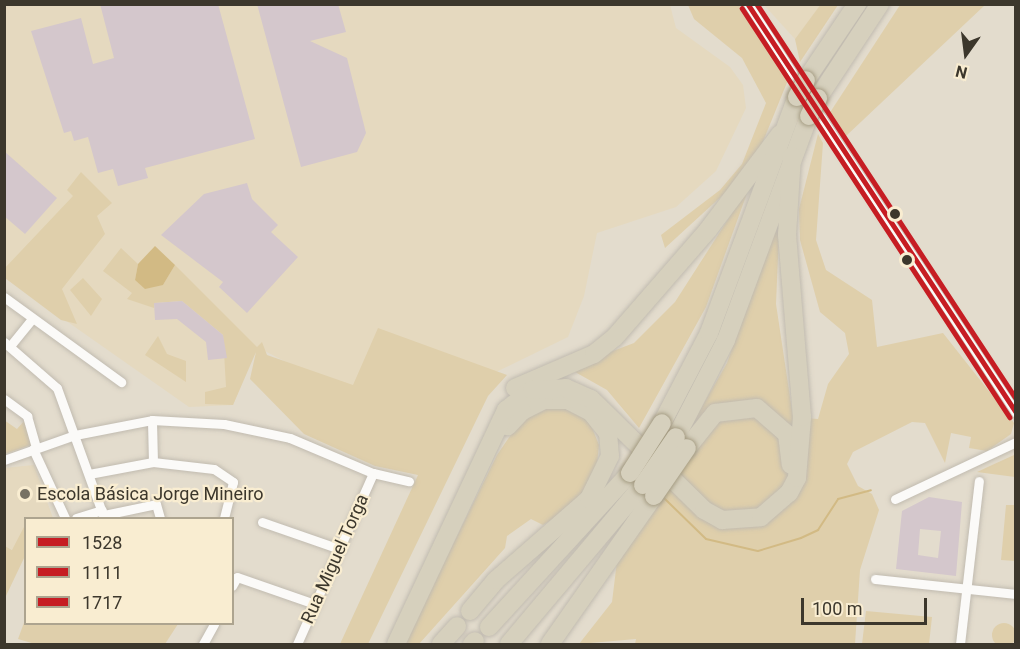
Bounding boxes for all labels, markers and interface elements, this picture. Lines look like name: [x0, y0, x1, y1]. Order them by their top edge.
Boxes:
north arrow: [936, 24, 996, 84]
text: N: [954, 61, 969, 83]
unlabelled marker: [889, 208, 901, 220]
unlabelled marker: [901, 254, 913, 266]
place label: Escola Básica Jorge Mineiro: [37, 483, 264, 505]
marker: Escola Básica Jorge Mineiro: [18, 487, 32, 501]
street label: Rua Miguel Torga: [297, 491, 373, 627]
legend: [24, 517, 234, 625]
text: 1528: [82, 532, 122, 553]
text: 1111: [82, 562, 122, 583]
scale bar: [804, 586, 930, 624]
text: 1717: [82, 592, 122, 613]
text: 100 m: [812, 598, 863, 619]

